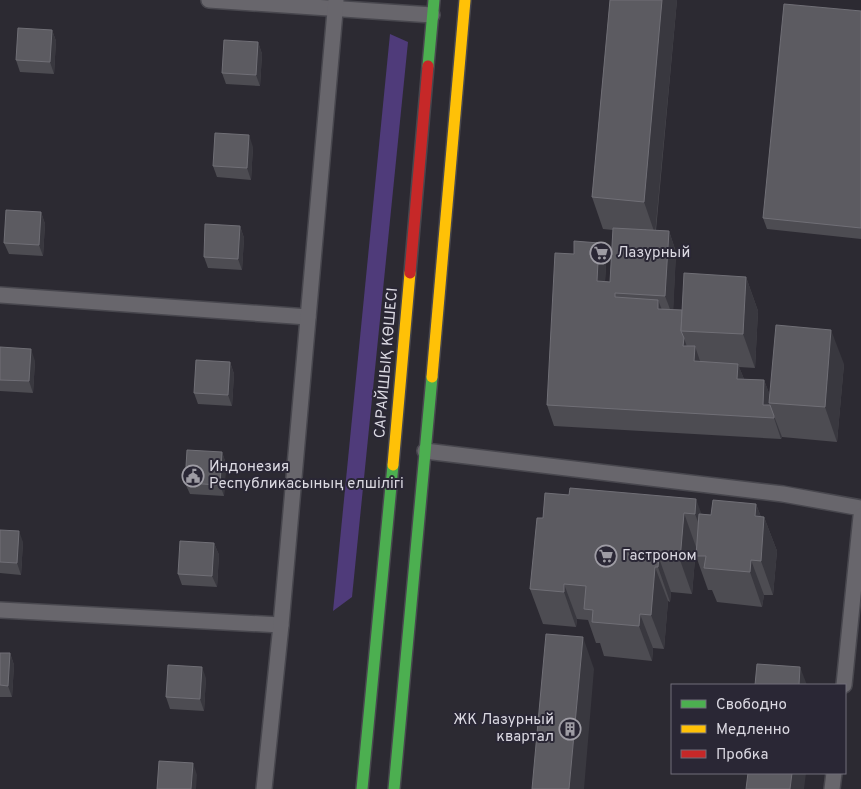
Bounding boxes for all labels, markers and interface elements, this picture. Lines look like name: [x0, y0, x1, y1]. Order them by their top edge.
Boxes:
supermarket icon: Лазурный: [589, 241, 613, 265]
place label: Лазурный: [617, 244, 690, 263]
street label: САРАЙШЫҚ КӨШЕСІ: [369, 287, 403, 439]
place label: Индонезия Республикасының елшілігі: [209, 458, 404, 494]
public building icon: Индонезия Республикасының елшілігі: [181, 464, 205, 488]
supermarket icon: Гастроном: [594, 544, 618, 568]
place label: Гастроном: [622, 547, 697, 566]
legend: [671, 684, 846, 774]
text: Свободно: [716, 696, 787, 715]
place label: ЖК Лазурный квартал: [453, 711, 554, 747]
building icon: ЖК Лазурный квартал: [558, 717, 582, 741]
text: Медленно: [716, 721, 790, 740]
text: Пробка: [716, 746, 768, 765]

